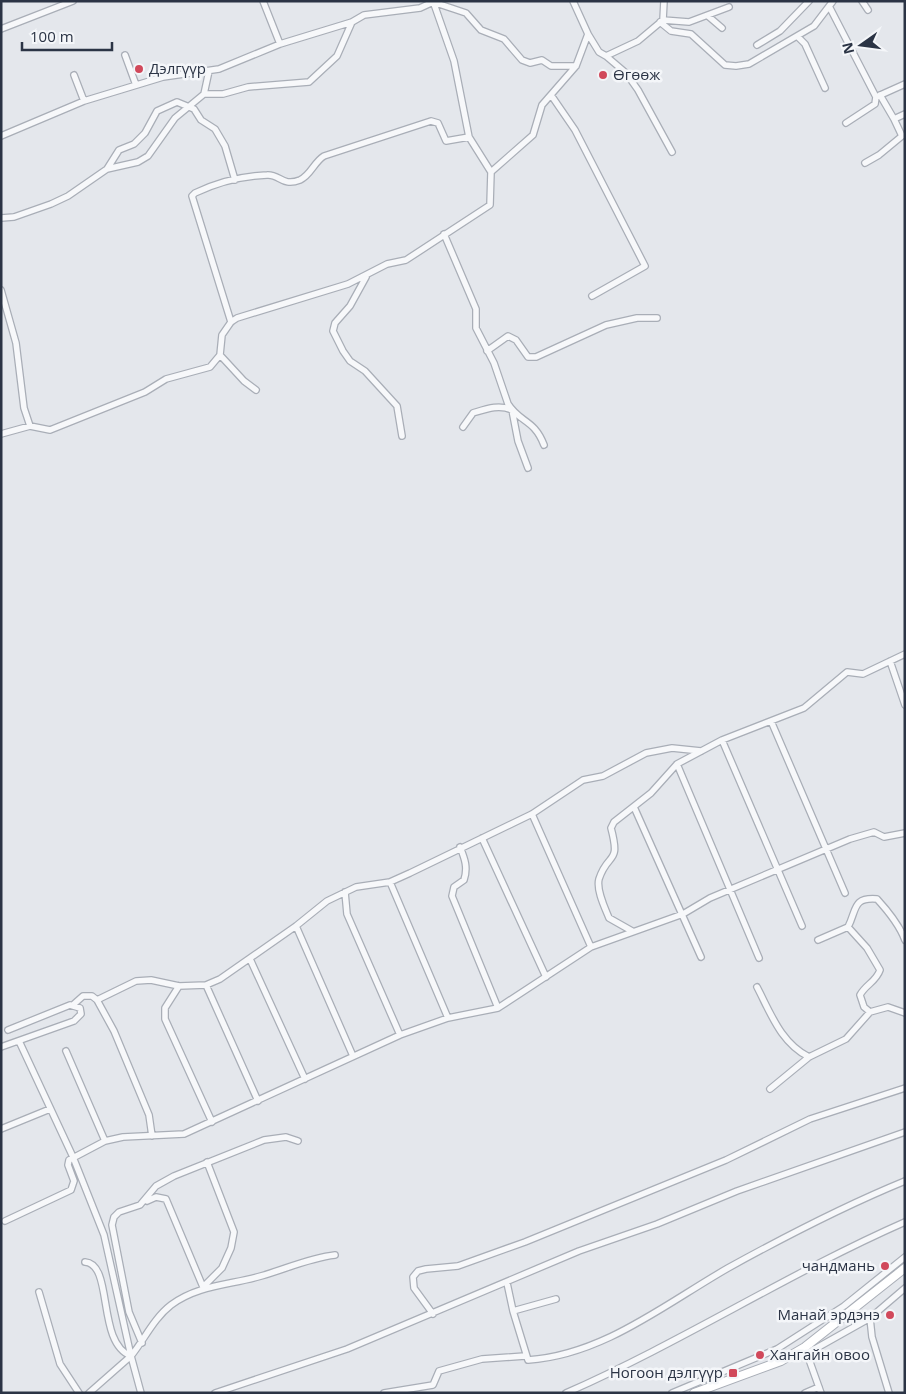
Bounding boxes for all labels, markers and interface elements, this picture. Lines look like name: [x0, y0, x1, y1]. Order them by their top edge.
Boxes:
scale bar: [22, 20, 112, 52]
north arrow: [836, 20, 886, 70]
text: 100 m: [30, 26, 74, 46]
text: N: [837, 40, 858, 56]
place label: Дэлгүүр: [149, 58, 206, 78]
marker: Дэлгүүр: [133, 63, 145, 75]
place label: Өгөөж: [613, 64, 660, 84]
marker: Өгөөж: [597, 69, 609, 81]
place label: чандмань: [802, 1255, 875, 1275]
marker: чандмань: [879, 1260, 891, 1272]
place label: Манай эрдэнэ: [777, 1304, 880, 1324]
marker: Манай эрдэнэ: [884, 1309, 896, 1321]
place label: Хангайн овоо: [770, 1344, 870, 1364]
marker: Хангайн овоо: [754, 1349, 766, 1361]
place label: Ногоон дэлгүүр: [610, 1362, 723, 1382]
marker: Ногоон дэлгүүр: [727, 1367, 739, 1379]

